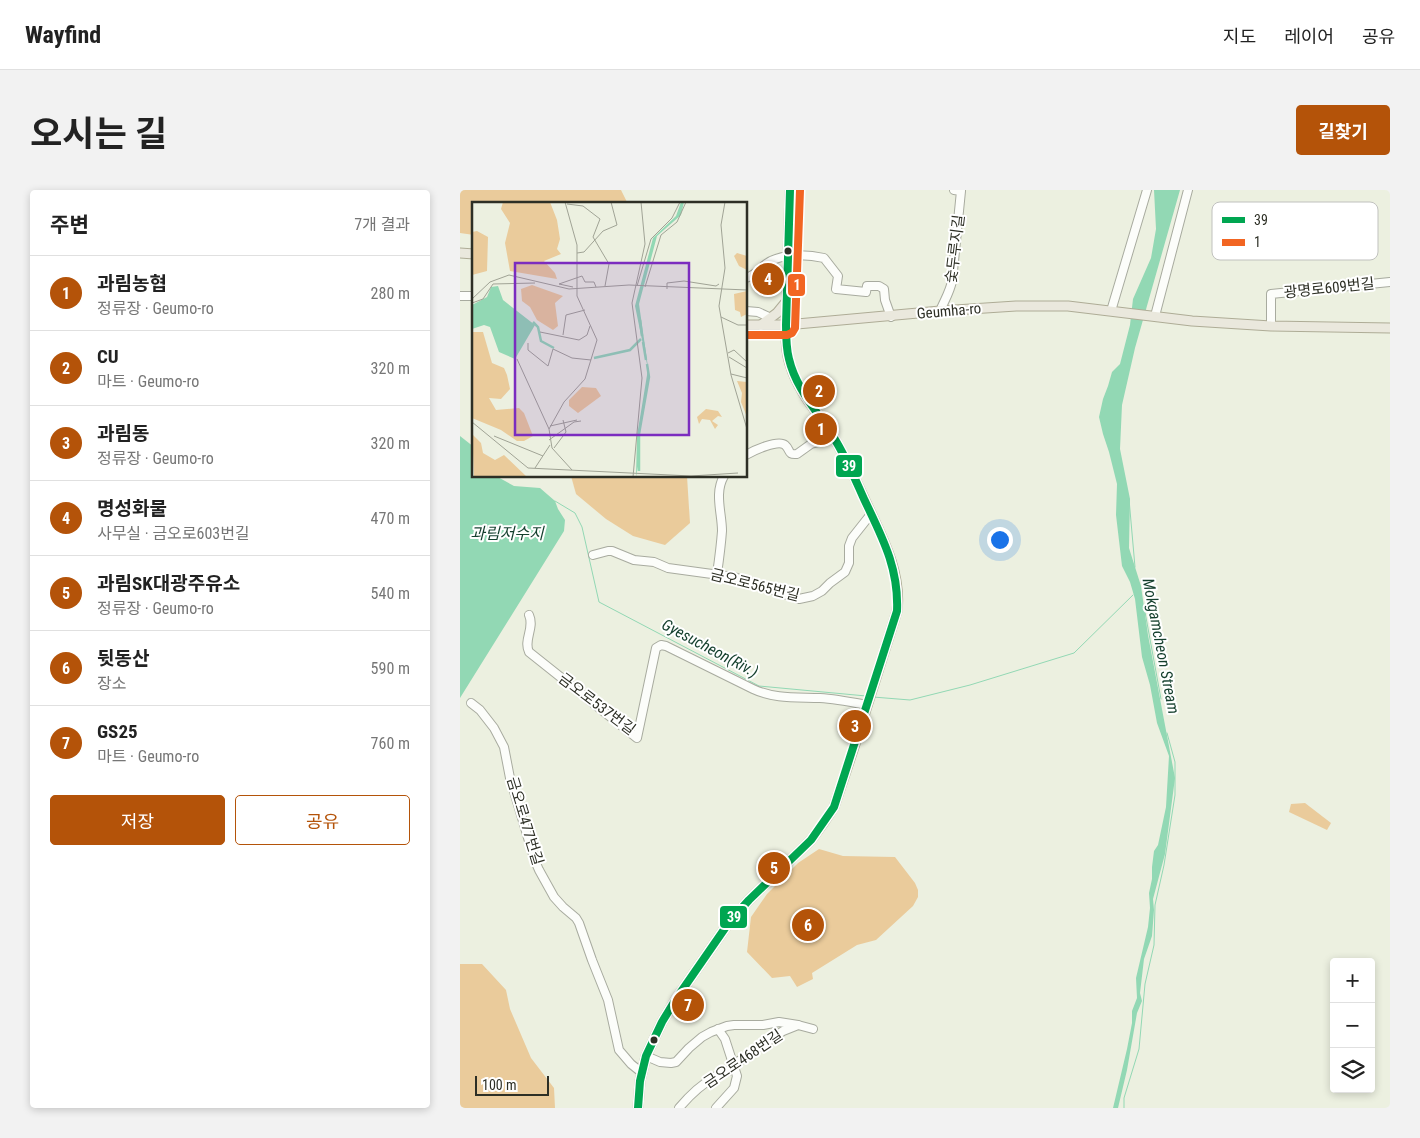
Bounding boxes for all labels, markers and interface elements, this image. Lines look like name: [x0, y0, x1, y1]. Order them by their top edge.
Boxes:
text: Wayfind: [25, 21, 101, 49]
text: 지도: [1223, 26, 1256, 47]
text: 레이어: [1284, 26, 1334, 47]
text: 공유: [1362, 26, 1395, 47]
button: 길찾기: [1296, 105, 1390, 155]
text: 오시는 길: [30, 114, 167, 155]
inset map: [472, 202, 748, 478]
legend: [1212, 202, 1378, 260]
text: 39: [1254, 212, 1268, 228]
text: 주변: [50, 213, 89, 237]
street label: 숯두루지길: [942, 214, 968, 284]
text: 7개 결과: [354, 215, 410, 234]
text: 1: [1254, 234, 1261, 250]
unlabelled marker: [783, 246, 793, 256]
pin: 4: [752, 260, 784, 298]
text: 과림농협: [97, 272, 167, 295]
line badge: 1: [787, 273, 806, 297]
street label: 광명로609번길: [1283, 274, 1375, 302]
text: 1: [793, 277, 801, 293]
text: 1: [62, 284, 70, 303]
text: 280 m: [371, 284, 410, 303]
text: 정류장 · Geumo-ro: [97, 299, 214, 318]
street label: Geumha-ro: [916, 299, 982, 323]
text: CU: [97, 345, 119, 368]
text: 2: [62, 359, 70, 378]
text: 320 m: [371, 359, 410, 378]
text: 마트 · Geumo-ro: [97, 372, 199, 391]
pin: 2: [803, 372, 835, 410]
pin: 1: [805, 410, 837, 448]
text: 과림동: [97, 422, 149, 445]
text: 3: [62, 434, 70, 453]
text: 320 m: [371, 434, 410, 453]
text: 정류장 · Geumo-ro: [97, 449, 214, 468]
line badge: 39: [835, 454, 863, 478]
text: 39: [842, 458, 856, 474]
text: 명성화물: [97, 497, 167, 520]
text: 4: [62, 509, 70, 528]
text: 470 m: [371, 509, 410, 528]
text: 사무실 · 금오로603번길: [97, 524, 250, 543]
water label: 과림저수지: [470, 524, 545, 543]
your location: [987, 527, 1013, 553]
street label: 금오로565번길: [709, 565, 801, 605]
text: 과림SK대광주유소: [97, 572, 240, 595]
water label: Mokgamcheon Stream: [1139, 577, 1183, 715]
text: 5: [62, 584, 70, 603]
text: 540 m: [371, 584, 410, 603]
text: 정류장 · Geumo-ro: [97, 599, 214, 618]
water label: Gyesucheon(Riv.): [659, 615, 761, 681]
text: 뒷동산: [97, 647, 149, 670]
text: 6: [62, 659, 70, 678]
text: 590 m: [371, 659, 410, 678]
street label: 금오로537번길: [555, 669, 639, 739]
text: 장소: [97, 674, 126, 693]
pin: 3: [839, 707, 871, 745]
text: GS25: [97, 720, 138, 743]
text: 7: [62, 734, 70, 753]
text: 760 m: [371, 734, 410, 753]
text: 마트 · Geumo-ro: [97, 747, 199, 766]
street label: 금오로477번길: [503, 775, 547, 867]
button: 저장: [50, 795, 225, 845]
button: 공유: [235, 795, 410, 845]
pin: 5: [758, 849, 790, 887]
line badge: 39: [719, 905, 748, 929]
pin: 6: [792, 906, 824, 944]
text: 39: [727, 909, 741, 925]
map controls: [1330, 958, 1375, 1093]
button: +: [1330, 958, 1375, 1003]
pin: 7: [672, 986, 704, 1024]
button: −: [1330, 1003, 1375, 1048]
street label: 금오로468번길: [700, 1026, 786, 1092]
unlabelled marker: [649, 1035, 659, 1045]
button: layers: [1330, 1048, 1375, 1093]
scale bar: [475, 1073, 549, 1096]
text: 100 m: [482, 1077, 517, 1093]

